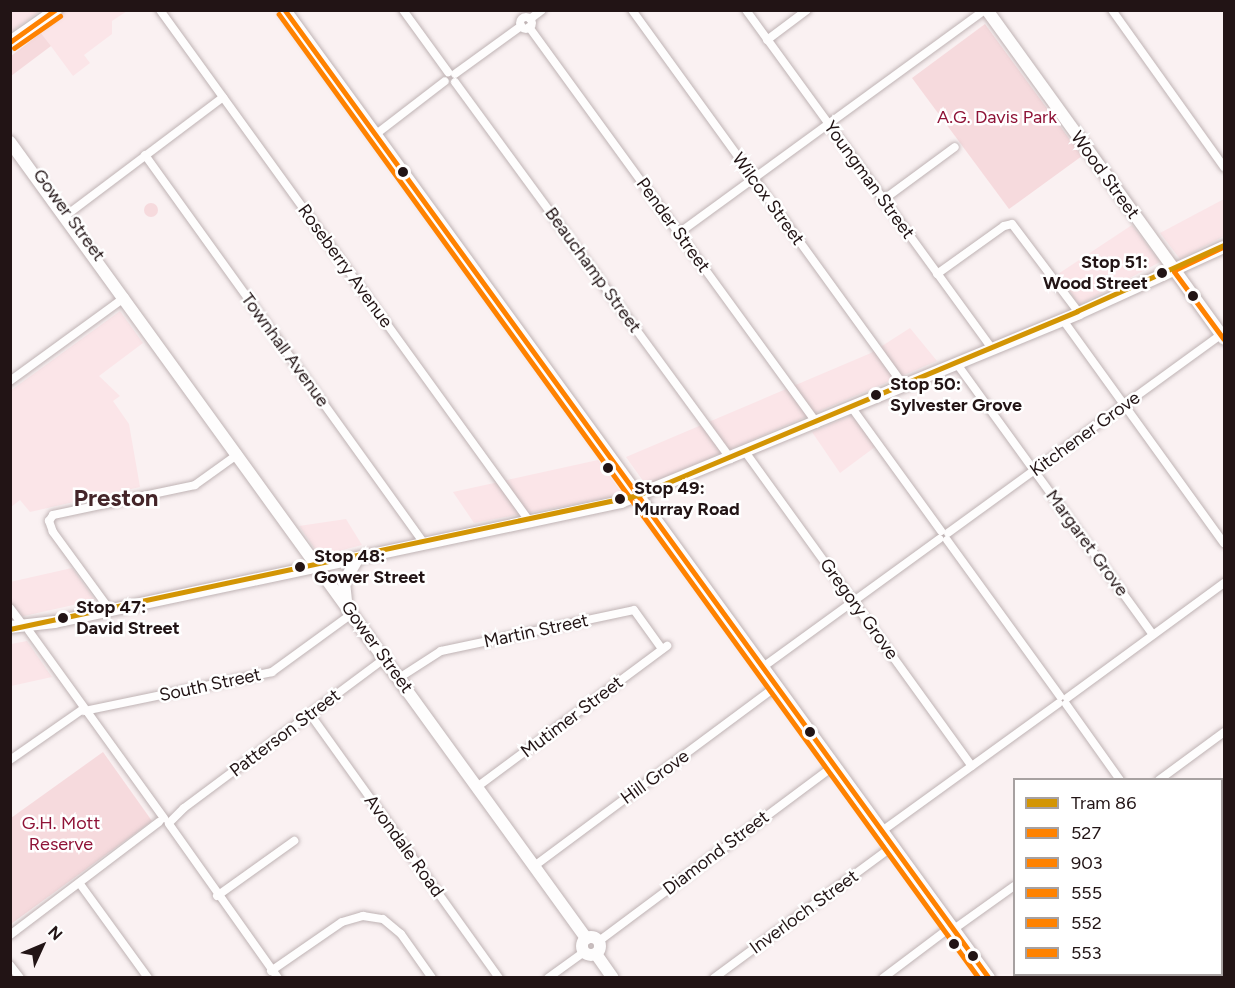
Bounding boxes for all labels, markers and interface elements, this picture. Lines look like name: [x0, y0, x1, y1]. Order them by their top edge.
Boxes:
park label: A.G. Davis Park: [937, 106, 1057, 128]
street label: Youngman Street: [819, 117, 919, 243]
street label: Wood Street: [1066, 127, 1144, 223]
street label: Wilcox Street: [727, 149, 809, 249]
street label: Gower Street: [28, 165, 110, 265]
unlabelled marker: [397, 166, 409, 178]
street label: Pender Street: [632, 174, 714, 276]
street label: Roseberry Avenue: [293, 200, 397, 332]
street label: Beauchamp Street: [540, 203, 646, 337]
place label: Stop 51: Wood Street: [1043, 252, 1148, 294]
marker: Stop 51: Wood Street: [1153, 264, 1171, 282]
street label: Townhall Avenue: [236, 289, 334, 411]
unlabelled marker: [1187, 290, 1199, 302]
place label: Stop 50: Sylvester Grove: [890, 374, 1022, 416]
marker: Stop 50: Sylvester Grove: [867, 386, 885, 404]
street label: Kitchener Grove: [1026, 387, 1144, 481]
unlabelled marker: [602, 462, 614, 474]
place label: Stop 49: Murray Road: [634, 478, 740, 520]
district label: Preston: [73, 484, 159, 512]
street label: Margaret Grove: [1041, 486, 1133, 600]
marker: Stop 49: Murray Road: [611, 490, 629, 508]
place label: Stop 48: Gower Street: [314, 546, 425, 588]
street label: Gregory Grove: [815, 554, 903, 664]
marker: Stop 48: Gower Street: [291, 558, 309, 576]
place label: Stop 47: David Street: [76, 597, 180, 640]
street label: Gower Street: [336, 597, 418, 697]
marker: Stop 47: David Street: [54, 609, 72, 627]
street label: Martin Street: [482, 609, 590, 653]
street label: South Street: [157, 664, 263, 706]
street label: Mutimer Street: [517, 672, 627, 762]
street label: Patterson Street: [226, 684, 344, 782]
unlabelled marker: [804, 726, 816, 738]
street label: Hill Grove: [617, 745, 693, 809]
legend: [1013, 778, 1223, 976]
street label: Avondale Road: [360, 791, 448, 901]
text: Tram 86: [1071, 792, 1136, 814]
street label: Diamond Street: [659, 806, 773, 900]
park label: G.H. Mott Reserve: [22, 813, 100, 856]
text: 527: [1071, 822, 1101, 844]
text: 903: [1071, 852, 1103, 874]
street label: Inverloch Street: [746, 865, 862, 959]
text: 555: [1071, 882, 1102, 904]
text: 552: [1071, 912, 1102, 934]
north arrow: [12, 916, 72, 976]
text: N: [44, 922, 66, 944]
unlabelled marker: [948, 938, 960, 950]
text: 553: [1071, 942, 1102, 964]
unlabelled marker: [967, 950, 979, 962]

